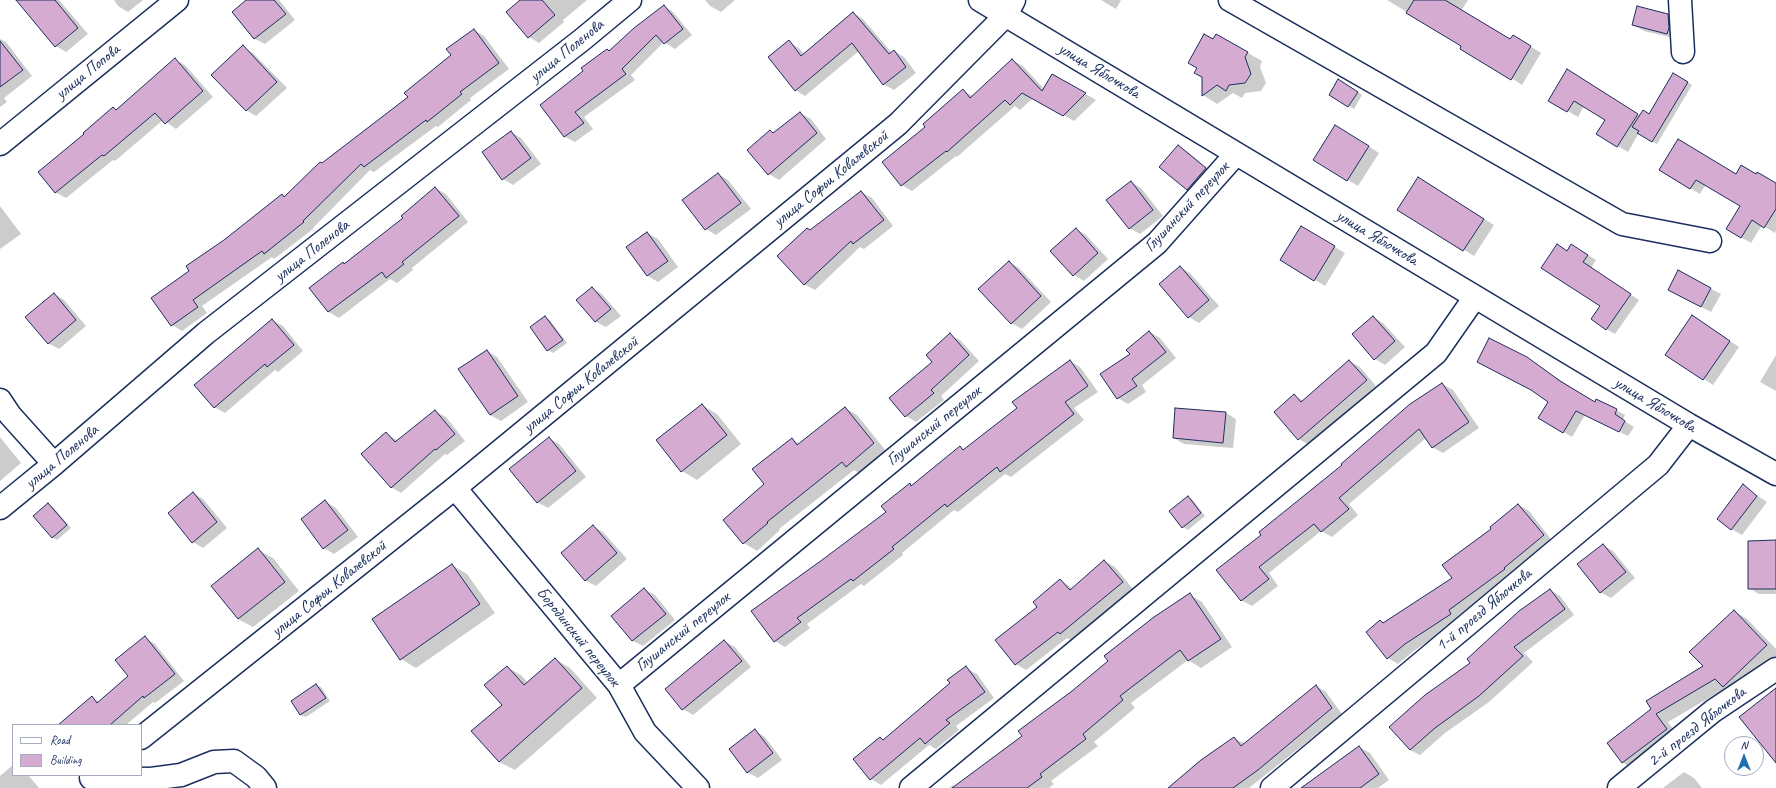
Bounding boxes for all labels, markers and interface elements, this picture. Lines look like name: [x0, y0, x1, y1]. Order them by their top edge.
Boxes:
street label: улица Поленова: [526, 15, 608, 87]
street label: улица Яблочкова: [1054, 39, 1144, 103]
street label: улица Попова: [52, 40, 124, 104]
street label: улица Софьи Ковалевской: [769, 126, 893, 232]
street label: Глушанский переулок: [1140, 158, 1234, 256]
street label: улица Яблочкова: [1332, 206, 1422, 270]
street label: улица Поленова: [270, 215, 354, 287]
street label: улица Софьи Ковалевской: [519, 332, 643, 438]
street label: улица Яблочкова: [1610, 373, 1700, 437]
street label: Глушанский переулок: [883, 382, 985, 470]
street label: улица Поленова: [21, 420, 103, 494]
street label: улица Софьи Ковалевской: [267, 536, 391, 642]
street label: 1-й проезд Яблочкова: [1432, 564, 1536, 656]
street label: Бородинский переулок: [532, 583, 624, 691]
street label: Глушанский переулок: [632, 588, 734, 676]
street label: 2-й проезд Яблочкова: [1644, 682, 1750, 772]
legend: [12, 724, 142, 776]
text: Road: [50, 732, 70, 748]
north arrow: [1724, 736, 1764, 776]
text: N: [1741, 738, 1747, 752]
text: Building: [50, 752, 82, 768]

